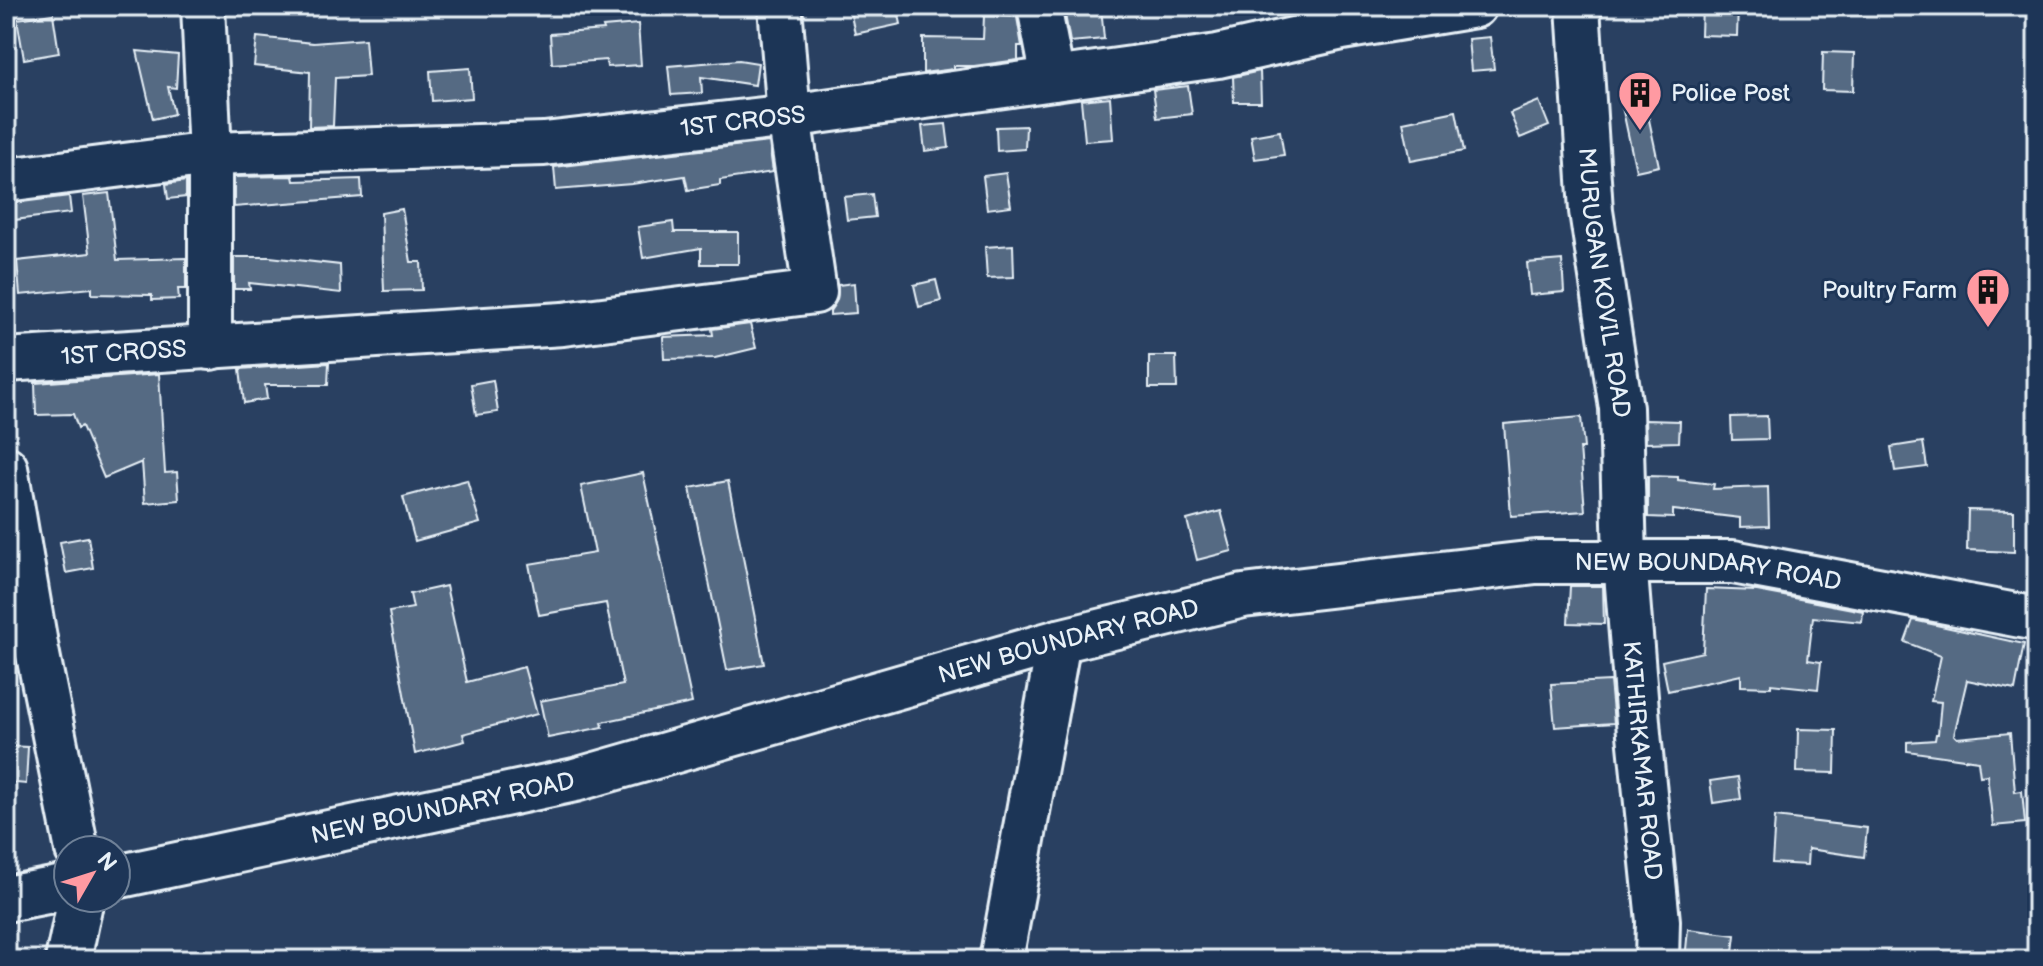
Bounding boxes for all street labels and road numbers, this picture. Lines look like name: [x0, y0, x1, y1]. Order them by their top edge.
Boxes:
street label: 1ST CROSS: [679, 100, 807, 143]
street label: MURUGAN KOVIL ROAD: [1572, 147, 1635, 418]
street label: 1ST CROSS: [60, 334, 187, 371]
street label: NEW BOUNDARY ROAD: [1575, 548, 1844, 597]
street label: NEW BOUNDARY ROAD: [935, 593, 1202, 690]
street label: KATHIRKAMAR ROAD: [1617, 640, 1668, 882]
street label: NEW BOUNDARY ROAD: [309, 766, 577, 850]

